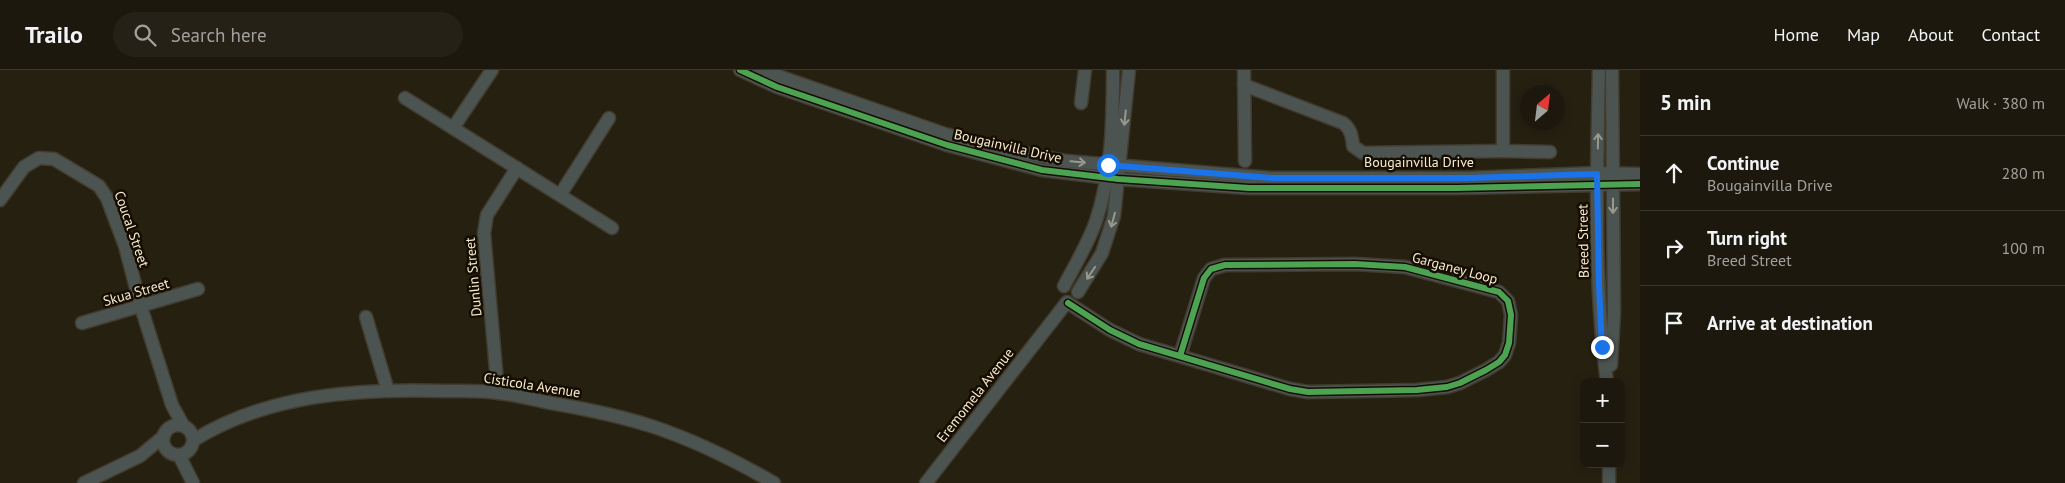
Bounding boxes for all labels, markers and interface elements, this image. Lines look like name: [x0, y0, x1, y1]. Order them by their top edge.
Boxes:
search box: [113, 12, 463, 57]
text: Trailo: [25, 19, 83, 50]
icon: search: [131, 21, 159, 49]
text: Search here: [171, 23, 267, 47]
text: Home: [1773, 23, 1819, 46]
text: Map: [1847, 23, 1880, 46]
text: About: [1908, 23, 1954, 46]
text: Contact: [1982, 23, 2040, 46]
north arrow: [1520, 85, 1565, 130]
text: 5 min: [1660, 89, 1711, 116]
text: Walk · 380 m: [1956, 93, 2045, 113]
one-way arrow: [1120, 110, 1130, 126]
street label: Bougainvilla Drive: [952, 125, 1064, 167]
one-way arrow: [1593, 133, 1603, 150]
text: Continue: [1707, 151, 1779, 175]
street label: Bougainvilla Drive: [1364, 153, 1474, 171]
route start: [1097, 154, 1120, 177]
one-way arrow: [1070, 158, 1086, 167]
icon: ahead: [1660, 159, 1688, 187]
text: 280 m: [2002, 163, 2045, 183]
text: Bougainvilla Drive: [1707, 175, 1833, 195]
street label: Coucal Street: [111, 189, 154, 270]
one-way arrow: [1608, 198, 1618, 214]
street label: Breed Street: [1573, 204, 1593, 278]
one-way arrow: [1108, 211, 1117, 227]
text: Turn right: [1707, 226, 1787, 250]
icon: right: [1660, 234, 1688, 262]
street label: Dunlin Street: [461, 236, 485, 317]
text: 100 m: [2002, 238, 2045, 258]
street label: Garganey Loop: [1410, 248, 1500, 288]
text: Breed Street: [1707, 250, 1792, 270]
one-way arrow: [1085, 266, 1096, 280]
street label: Skua Street: [101, 274, 171, 310]
icon: arrive: [1660, 309, 1688, 337]
text: Arrive at destination: [1707, 311, 1873, 335]
route end: [1591, 336, 1614, 359]
street label: Eremomela Avenue: [933, 344, 1017, 446]
street label: Cisticola Avenue: [482, 368, 582, 402]
map controls: [1580, 378, 1625, 468]
button: +: [1580, 378, 1625, 423]
button: −: [1580, 423, 1625, 468]

